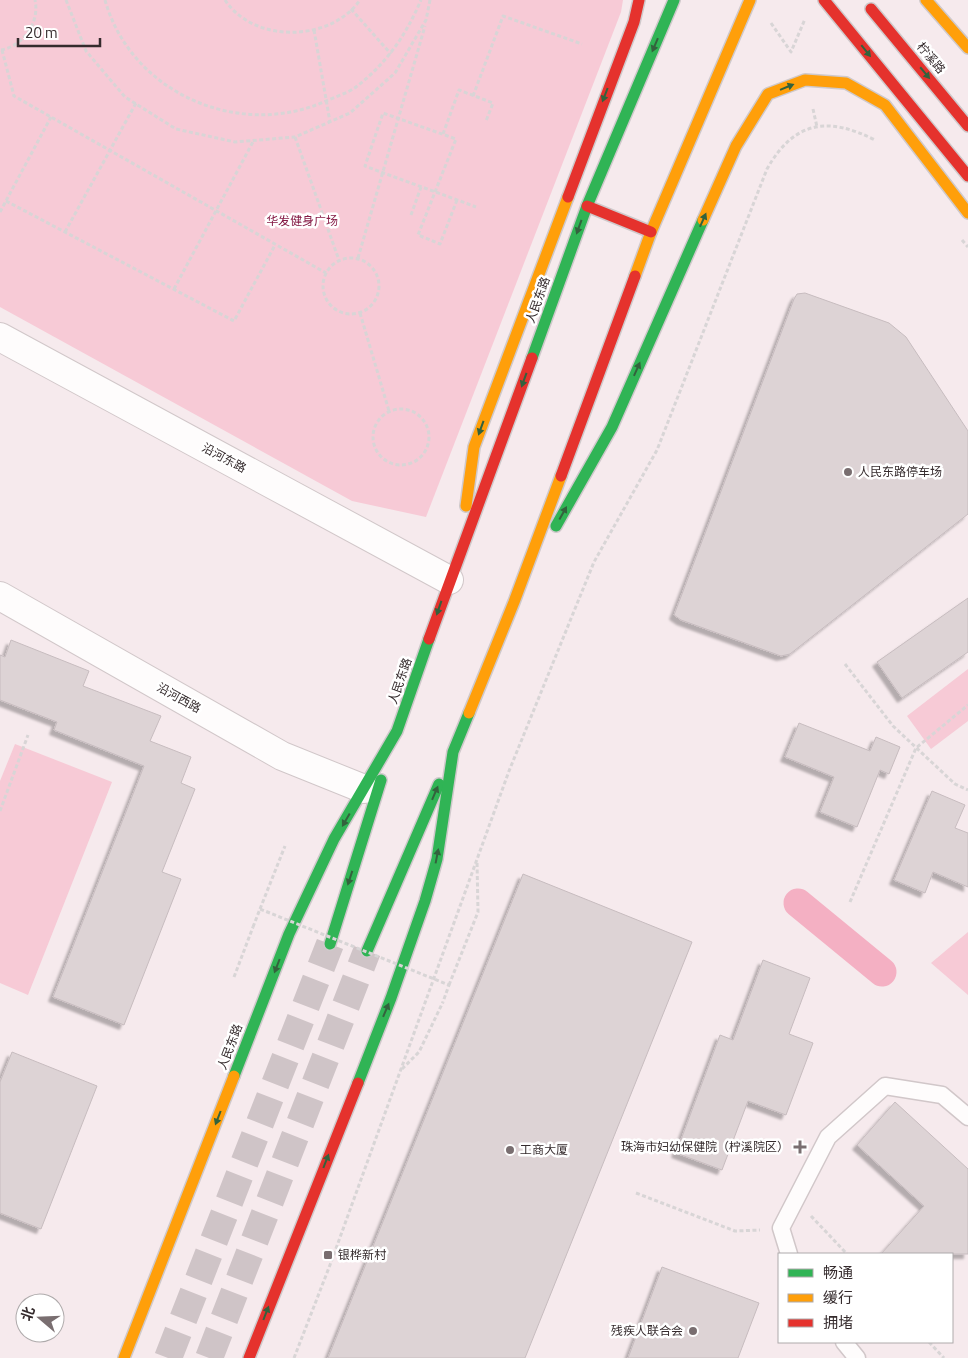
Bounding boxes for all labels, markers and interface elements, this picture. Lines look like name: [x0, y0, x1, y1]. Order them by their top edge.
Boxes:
scale bar: [18, 15, 100, 47]
text: 20 m: [25, 21, 58, 44]
one-way arrow: [650, 38, 658, 52]
street label: 柠溪路: [913, 38, 950, 78]
one-way arrow: [861, 44, 872, 57]
one-way arrow: [920, 67, 931, 80]
one-way arrow: [780, 83, 795, 91]
one-way arrow: [601, 88, 609, 102]
park label: 华发健身广场: [266, 211, 338, 230]
one-way arrow: [700, 213, 708, 227]
one-way arrow: [575, 220, 582, 235]
street label: 人民东路: [520, 274, 555, 326]
one-way arrow: [634, 362, 642, 376]
one-way arrow: [520, 373, 528, 388]
one-way arrow: [477, 421, 485, 436]
street label: 沿河东路: [199, 438, 250, 477]
place label: 人民东路停车场: [858, 462, 942, 481]
marker: 人民东路停车场: [842, 466, 854, 478]
one-way arrow: [559, 506, 567, 521]
one-way arrow: [435, 600, 442, 615]
street label: 人民东路: [383, 655, 416, 707]
street label: 沿河西路: [154, 678, 205, 718]
one-way arrow: [431, 786, 439, 800]
one-way arrow: [341, 813, 350, 826]
one-way arrow: [433, 849, 441, 864]
one-way arrow: [346, 870, 354, 885]
one-way arrow: [272, 959, 280, 973]
one-way arrow: [382, 1003, 390, 1017]
street label: 人民东路: [212, 1021, 247, 1073]
one-way arrow: [213, 1111, 221, 1125]
place label: 珠海市妇幼保健院（柠溪院区）: [621, 1137, 789, 1156]
place label: 工商大厦: [520, 1140, 568, 1159]
marker: 珠海市妇幼保健院（柠溪院区）: [793, 1140, 807, 1154]
marker: 工商大厦: [504, 1144, 516, 1156]
one-way arrow: [322, 1154, 330, 1168]
place label: 银桦新村: [338, 1245, 387, 1264]
marker: 银桦新村: [322, 1249, 334, 1261]
legend: [778, 1253, 953, 1343]
text: 畅通: [823, 1261, 853, 1284]
text: 缓行: [823, 1286, 853, 1309]
north arrow: [15, 1293, 65, 1343]
text: 北: [15, 1304, 39, 1324]
one-way arrow: [263, 1305, 271, 1320]
text: 拥堵: [823, 1311, 853, 1334]
place label: 残疾人联合会: [611, 1321, 683, 1340]
marker: 残疾人联合会: [687, 1325, 699, 1337]

